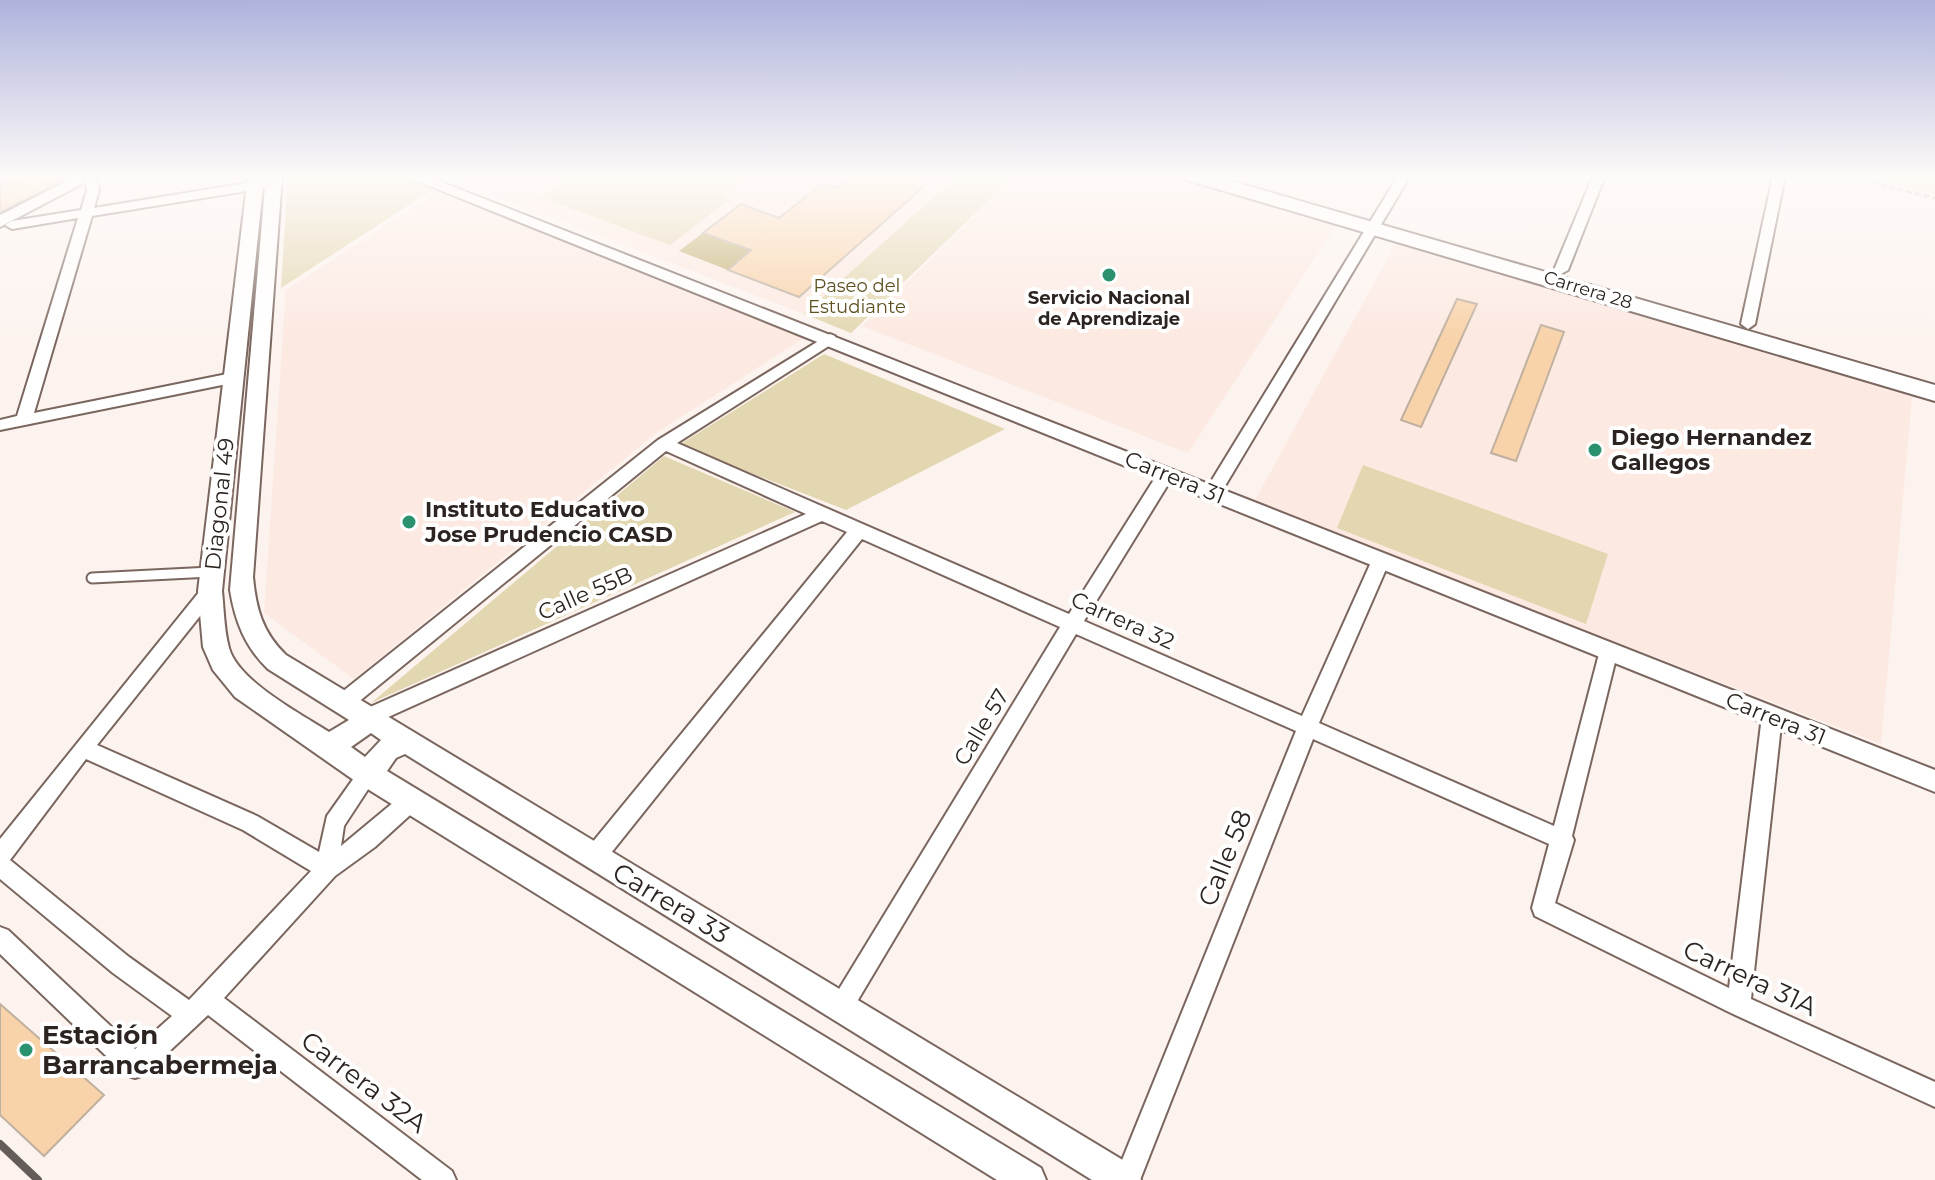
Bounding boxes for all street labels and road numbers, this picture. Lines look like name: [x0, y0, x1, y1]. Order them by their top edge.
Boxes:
street label: Carrera 28: [1541, 266, 1635, 314]
street label: Diagonal 49: [199, 436, 240, 572]
street label: Carrera 31: [1121, 445, 1229, 510]
street label: Calle 55B: [534, 561, 637, 626]
street label: Carrera 32: [1067, 586, 1179, 655]
street label: Calle 57: [948, 684, 1015, 770]
street label: Carrera 31: [1722, 686, 1830, 751]
street label: Calle 58: [1191, 805, 1259, 911]
street label: Carrera 33: [607, 856, 735, 950]
street label: Carrera 31A: [1678, 933, 1822, 1023]
street label: Carrera 32A: [295, 1024, 433, 1140]

